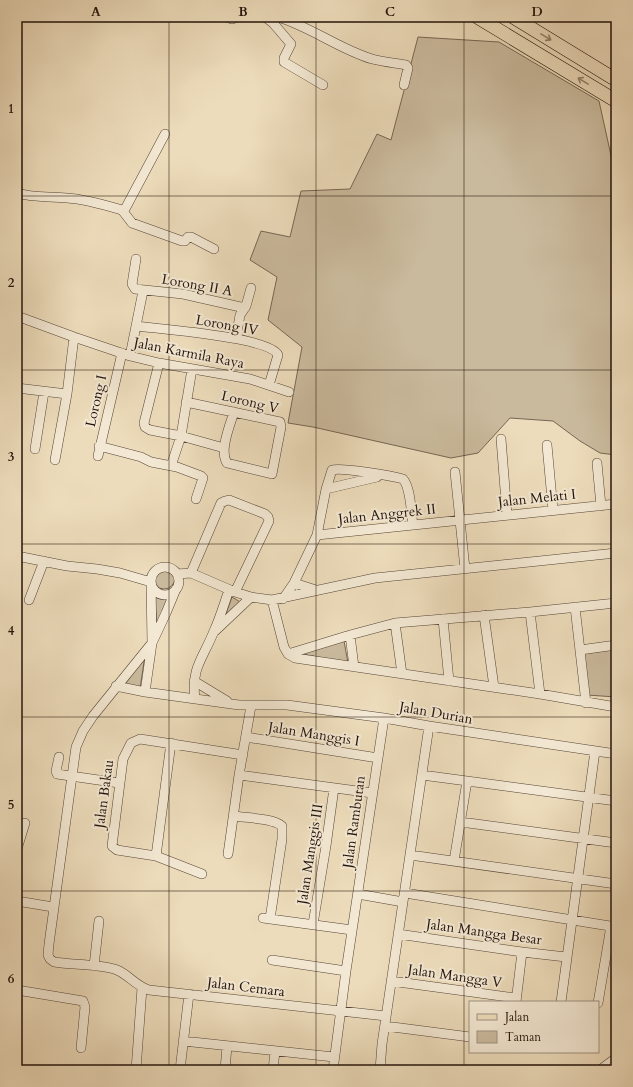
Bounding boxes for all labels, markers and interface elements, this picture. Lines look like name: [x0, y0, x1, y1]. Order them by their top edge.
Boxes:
text: A: [91, 3, 101, 21]
text: B: [238, 3, 248, 21]
text: C: [385, 3, 395, 21]
text: D: [531, 3, 543, 21]
one-way arrow: [540, 34, 552, 42]
one-way arrow: [577, 76, 589, 84]
text: 1: [8, 100, 14, 118]
street label: Lorong II A: [160, 269, 234, 301]
text: 2: [8, 274, 15, 292]
street label: Lorong IV: [194, 310, 261, 340]
street label: Jalan Karmila Raya: [130, 333, 246, 373]
street label: Lorong I: [81, 373, 111, 429]
street label: Lorong V: [219, 386, 281, 418]
text: 3: [8, 448, 15, 466]
street label: Jalan Melati I: [495, 484, 577, 512]
street label: Jalan Anggrek II: [335, 499, 437, 529]
text: 4: [8, 622, 15, 640]
street label: Jalan Durian: [396, 697, 474, 729]
street label: Jalan Manggis I: [265, 717, 361, 751]
street label: Jalan Bakau: [90, 758, 118, 831]
street label: Jalan Rambutan: [338, 774, 370, 872]
text: 5: [8, 796, 14, 814]
street label: Jalan Manggis III: [292, 802, 327, 908]
street label: Jalan Mangga Besar: [423, 914, 544, 950]
street label: Jalan Mangga V: [405, 960, 504, 992]
text: 6: [8, 970, 15, 988]
street label: Jalan Cemara: [204, 973, 286, 1001]
legend: [469, 1001, 599, 1053]
text: Jalan: [503, 1009, 529, 1025]
text: Taman: [505, 1029, 541, 1045]

